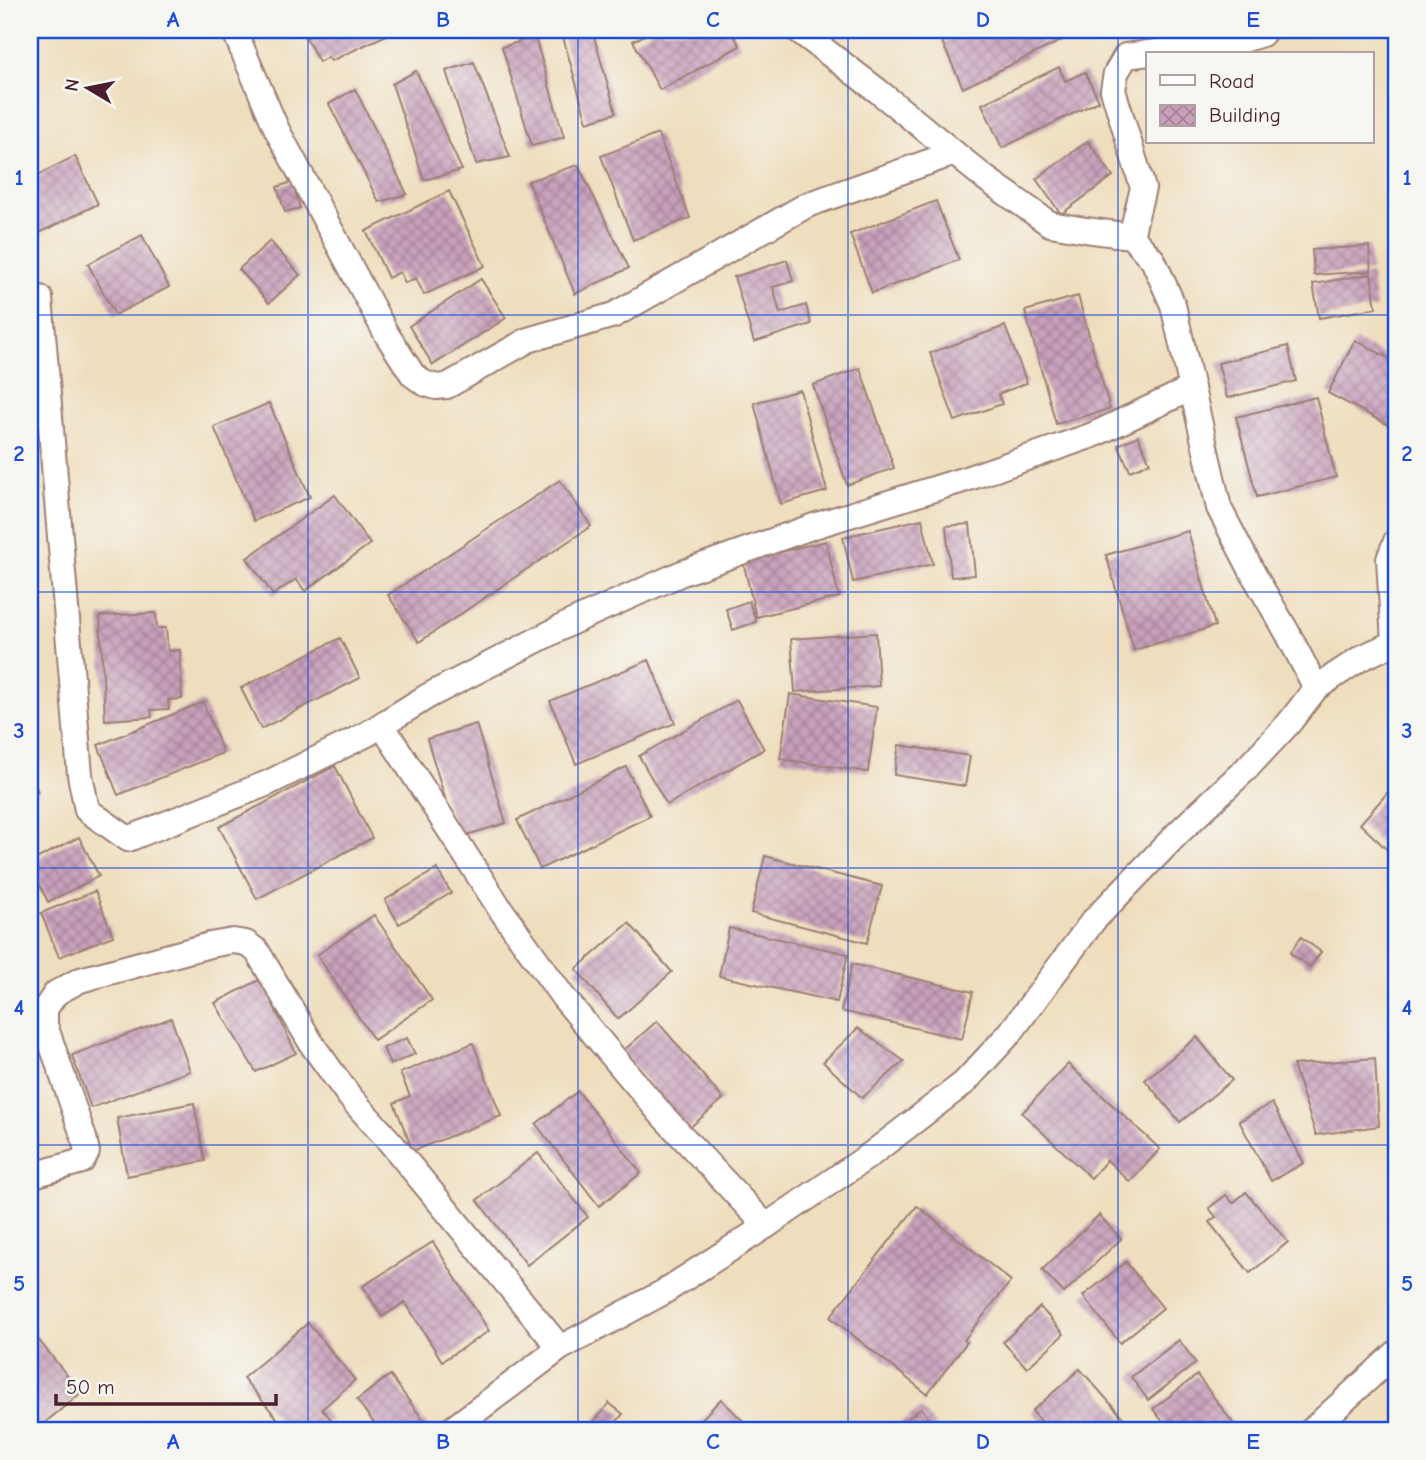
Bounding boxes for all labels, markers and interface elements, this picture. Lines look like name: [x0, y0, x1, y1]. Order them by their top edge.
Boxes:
text: A: [167, 6, 180, 33]
text: B: [436, 6, 450, 33]
text: C: [706, 6, 720, 33]
text: D: [976, 6, 990, 33]
text: E: [1246, 6, 1260, 33]
north arrow: [52, 52, 122, 122]
legend: [1146, 52, 1374, 144]
text: Road: [1209, 69, 1254, 93]
text: N: [60, 77, 84, 93]
text: Building: [1209, 103, 1281, 127]
text: 1: [14, 164, 24, 191]
text: 1: [1402, 164, 1412, 191]
text: 2: [13, 440, 25, 467]
text: 2: [1401, 440, 1413, 467]
text: 3: [13, 717, 25, 744]
text: 3: [1401, 717, 1413, 744]
text: 4: [14, 994, 25, 1021]
text: 4: [1402, 994, 1413, 1021]
text: 5: [13, 1270, 25, 1297]
text: 5: [1401, 1270, 1413, 1297]
scale bar: [56, 1362, 276, 1406]
text: 50 m: [66, 1375, 115, 1399]
text: A: [167, 1428, 180, 1455]
text: B: [436, 1428, 450, 1455]
text: C: [706, 1428, 720, 1455]
text: D: [976, 1428, 990, 1455]
text: E: [1246, 1428, 1260, 1455]

